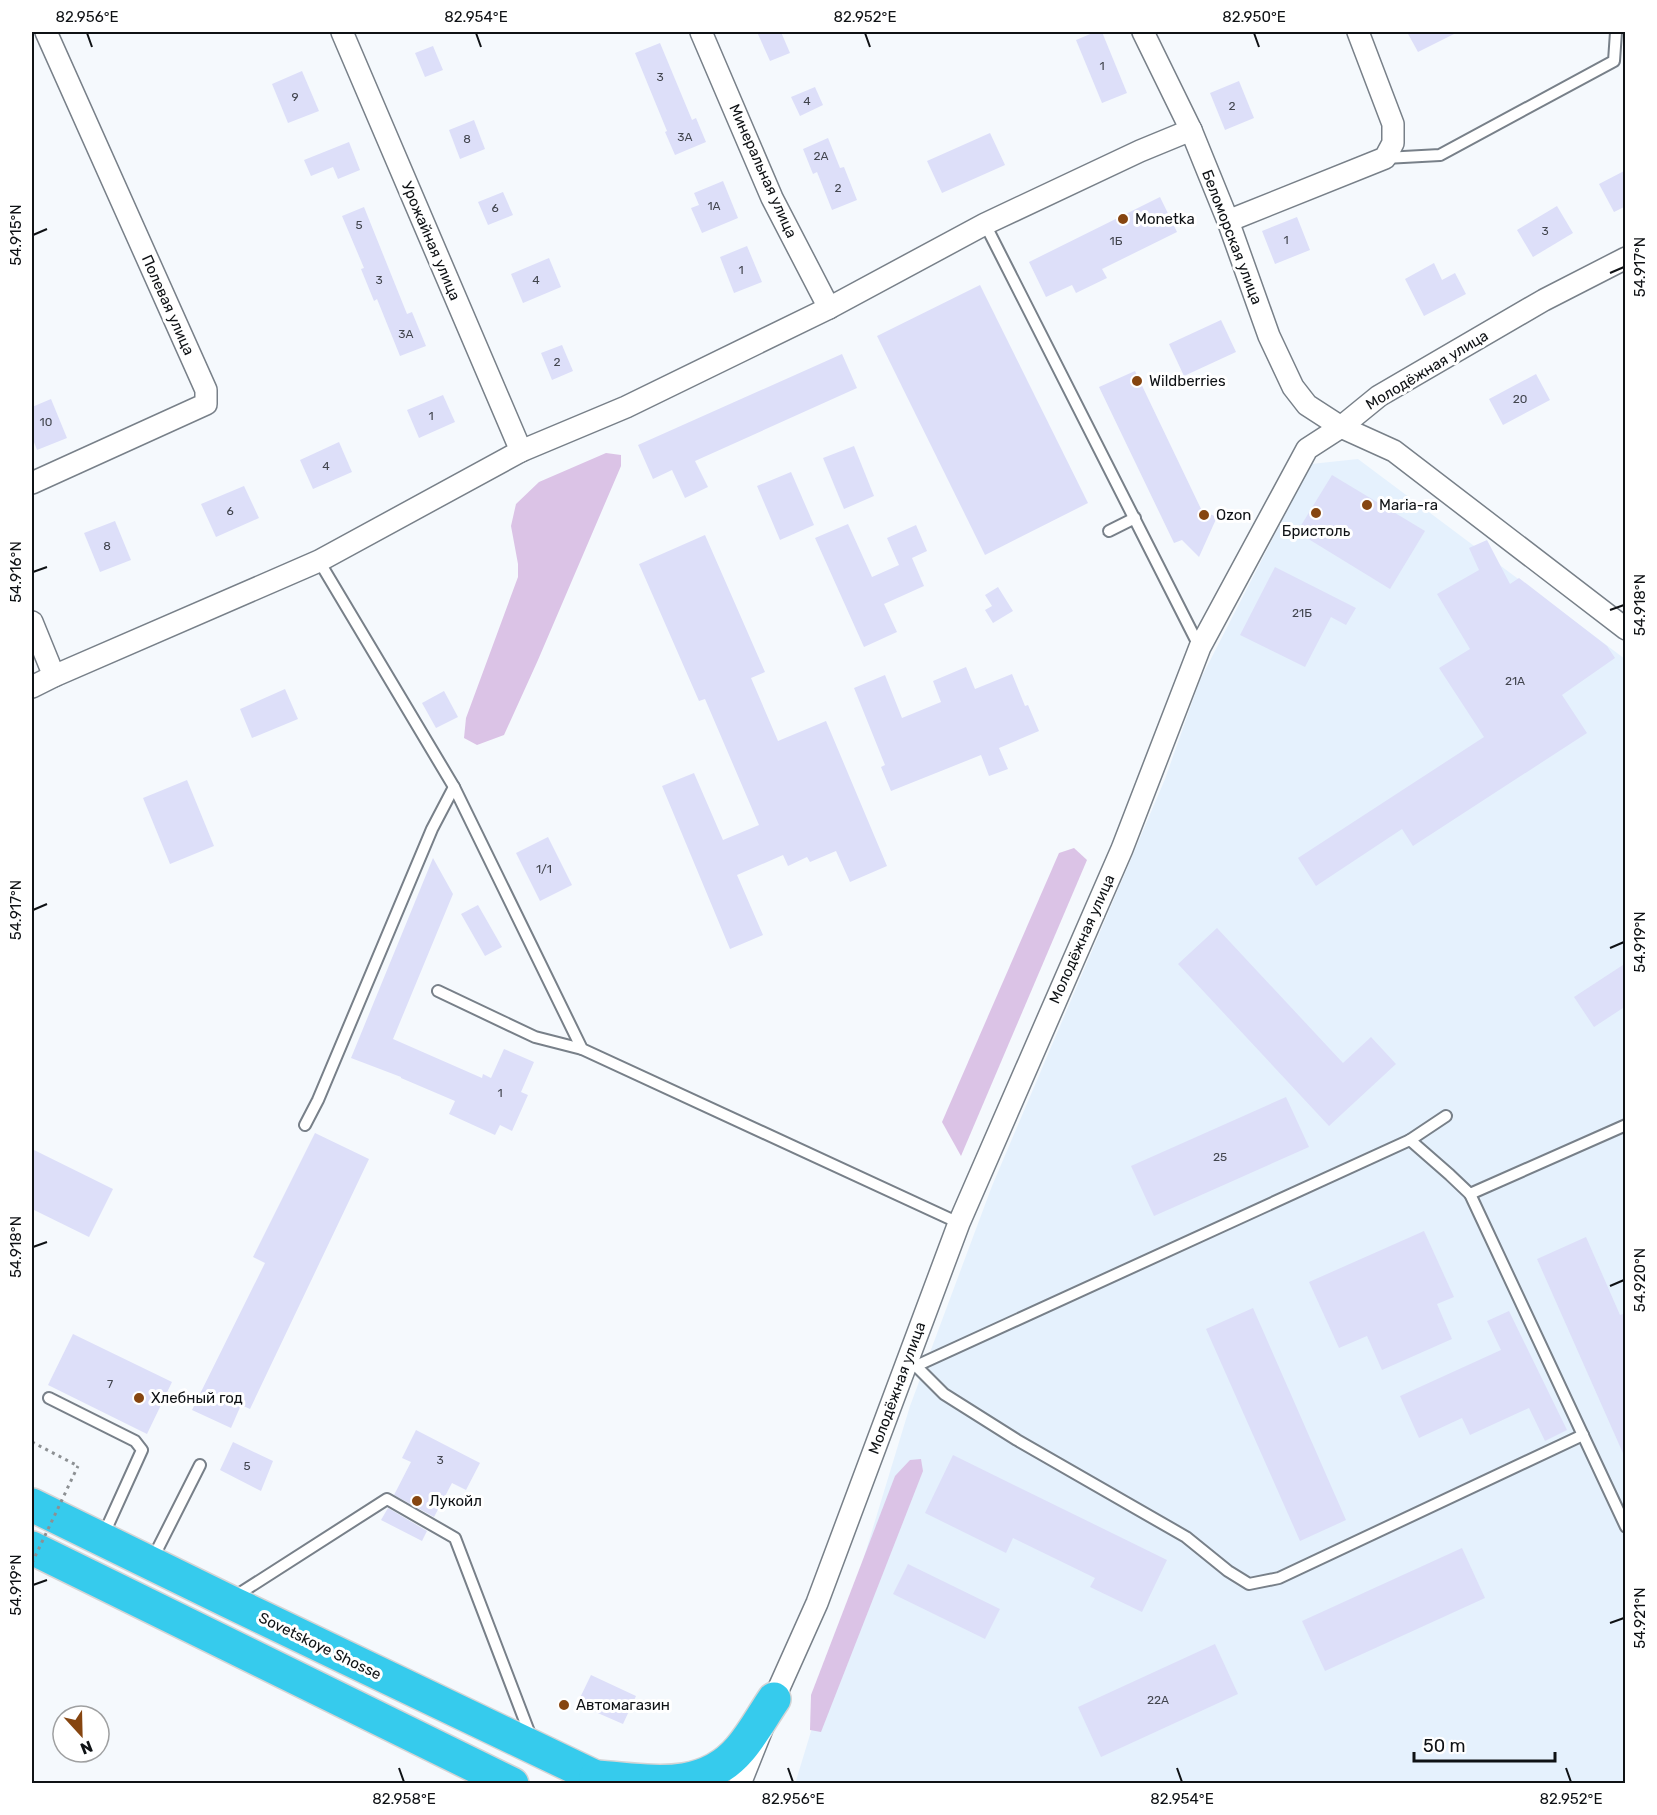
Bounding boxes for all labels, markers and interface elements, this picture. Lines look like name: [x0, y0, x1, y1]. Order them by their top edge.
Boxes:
text: 82.956°E: [55, 8, 119, 26]
text: 82.954°E: [444, 8, 508, 26]
text: 82.952°E: [834, 8, 896, 26]
text: 82.950°E: [1222, 8, 1286, 26]
house number: 1: [1099, 59, 1105, 73]
house number: 3: [656, 70, 664, 84]
house number: 9: [291, 90, 299, 104]
house number: 4: [803, 94, 811, 108]
house number: 2: [1228, 99, 1236, 113]
street label: Минеральная улица: [725, 101, 801, 241]
house number: 3А: [677, 130, 693, 144]
house number: 8: [463, 132, 471, 146]
house number: 2А: [813, 149, 829, 163]
street label: Беломорская улица: [1198, 167, 1266, 307]
street label: Урожайная улица: [398, 179, 464, 303]
house number: 2: [834, 181, 842, 195]
house number: 1А: [707, 199, 721, 213]
house number: 6: [491, 201, 499, 215]
text: 54.915°N: [7, 204, 25, 266]
place label: Monetka: [1135, 210, 1195, 228]
marker: Monetka: [1116, 212, 1130, 226]
house number: 5: [355, 218, 363, 232]
house number: 3: [1541, 224, 1549, 238]
house number: 1: [1283, 233, 1289, 247]
house number: 1Б: [1110, 234, 1123, 248]
text: 54.917°N: [1631, 237, 1649, 297]
street label: Полевая улица: [138, 252, 198, 358]
house number: 1: [738, 263, 744, 277]
house number: 3: [375, 273, 383, 287]
house number: 4: [532, 273, 540, 287]
street label: Молодёжная улица: [1363, 326, 1491, 414]
house number: 3А: [398, 327, 414, 341]
house number: 2: [553, 355, 561, 369]
place label: Wildberries: [1149, 372, 1226, 390]
marker: Wildberries: [1130, 374, 1144, 388]
house number: 20: [1513, 392, 1527, 406]
house number: 1: [428, 409, 434, 423]
house number: 10: [40, 415, 52, 429]
house number: 4: [322, 459, 330, 473]
place label: Maria-ra: [1379, 496, 1438, 514]
marker: Maria-ra: [1360, 498, 1374, 512]
house number: 6: [226, 504, 234, 518]
place label: Ozon: [1216, 506, 1251, 524]
marker: Бристоль: [1309, 506, 1323, 520]
marker: Ozon: [1197, 508, 1211, 522]
place label: Бристоль: [1282, 522, 1351, 540]
house number: 8: [103, 539, 111, 553]
text: 54.916°N: [7, 541, 25, 603]
text: 54.918°N: [1631, 574, 1649, 636]
house number: 21Б: [1292, 606, 1312, 620]
house number: 21А: [1505, 674, 1525, 688]
house number: 1/1: [536, 862, 552, 876]
street label: Молодёжная улица: [1045, 872, 1119, 1006]
text: 54.917°N: [7, 880, 25, 940]
text: 54.919°N: [1631, 911, 1649, 973]
house number: 1: [497, 1086, 503, 1100]
house number: 25: [1213, 1150, 1227, 1164]
text: 54.918°N: [7, 1216, 25, 1278]
text: 54.920°N: [1631, 1248, 1649, 1312]
street label: Молодёжная улица: [865, 1319, 929, 1457]
house number: 7: [107, 1377, 113, 1391]
place label: Хлебный год: [151, 1389, 243, 1407]
marker: Хлебный год: [132, 1391, 146, 1405]
house number: 3: [436, 1453, 444, 1467]
house number: 5: [243, 1459, 251, 1473]
place label: Лукойл: [429, 1492, 482, 1510]
marker: Лукойл: [410, 1494, 424, 1508]
text: 54.919°N: [7, 1554, 25, 1616]
text: 54.921°N: [1631, 1587, 1649, 1649]
street label: Sovetskoye Shosse: [256, 1609, 384, 1683]
house number: 22А: [1147, 1693, 1169, 1707]
place label: Автомагазин: [576, 1696, 670, 1714]
marker: Автомагазин: [557, 1698, 571, 1712]
north arrow: [51, 1704, 111, 1764]
scale bar: [1414, 1725, 1555, 1763]
text: 50 m: [1423, 1735, 1466, 1757]
text: N: [78, 1736, 95, 1758]
text: 82.958°E: [372, 1790, 436, 1808]
text: 82.956°E: [761, 1790, 825, 1808]
text: 82.954°E: [1150, 1790, 1214, 1808]
text: 82.952°E: [1540, 1790, 1602, 1808]

